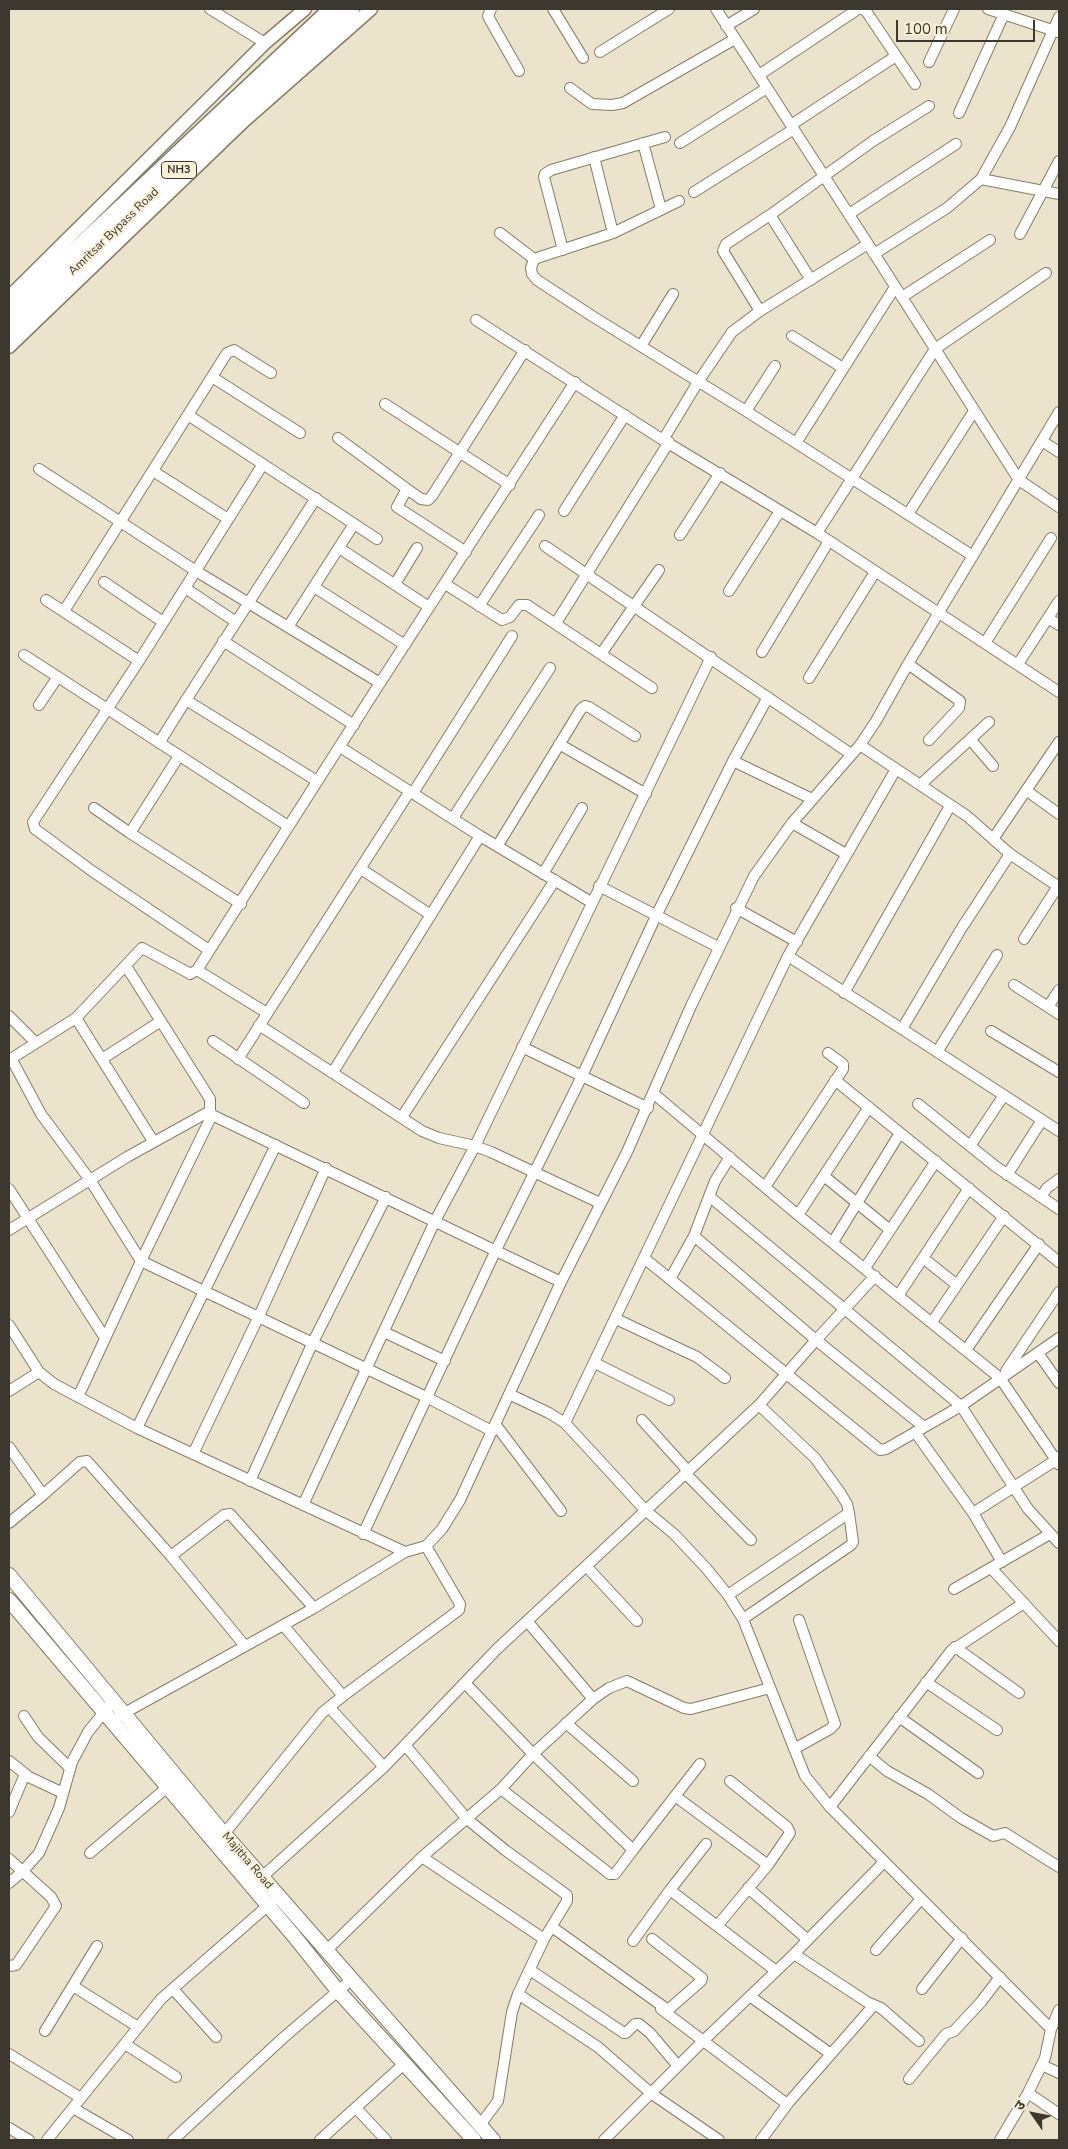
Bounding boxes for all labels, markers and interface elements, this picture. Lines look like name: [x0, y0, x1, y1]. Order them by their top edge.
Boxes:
scale bar: [898, 10, 1037, 42]
text: 100 m: [904, 19, 948, 39]
road number: NH3: [162, 162, 196, 178]
street label: Amritsar Bypass Road: [66, 185, 162, 279]
street label: Majitha Road: [218, 1830, 276, 1892]
north arrow: [1008, 2089, 1058, 2139]
text: उ: [1010, 2097, 1030, 2114]

